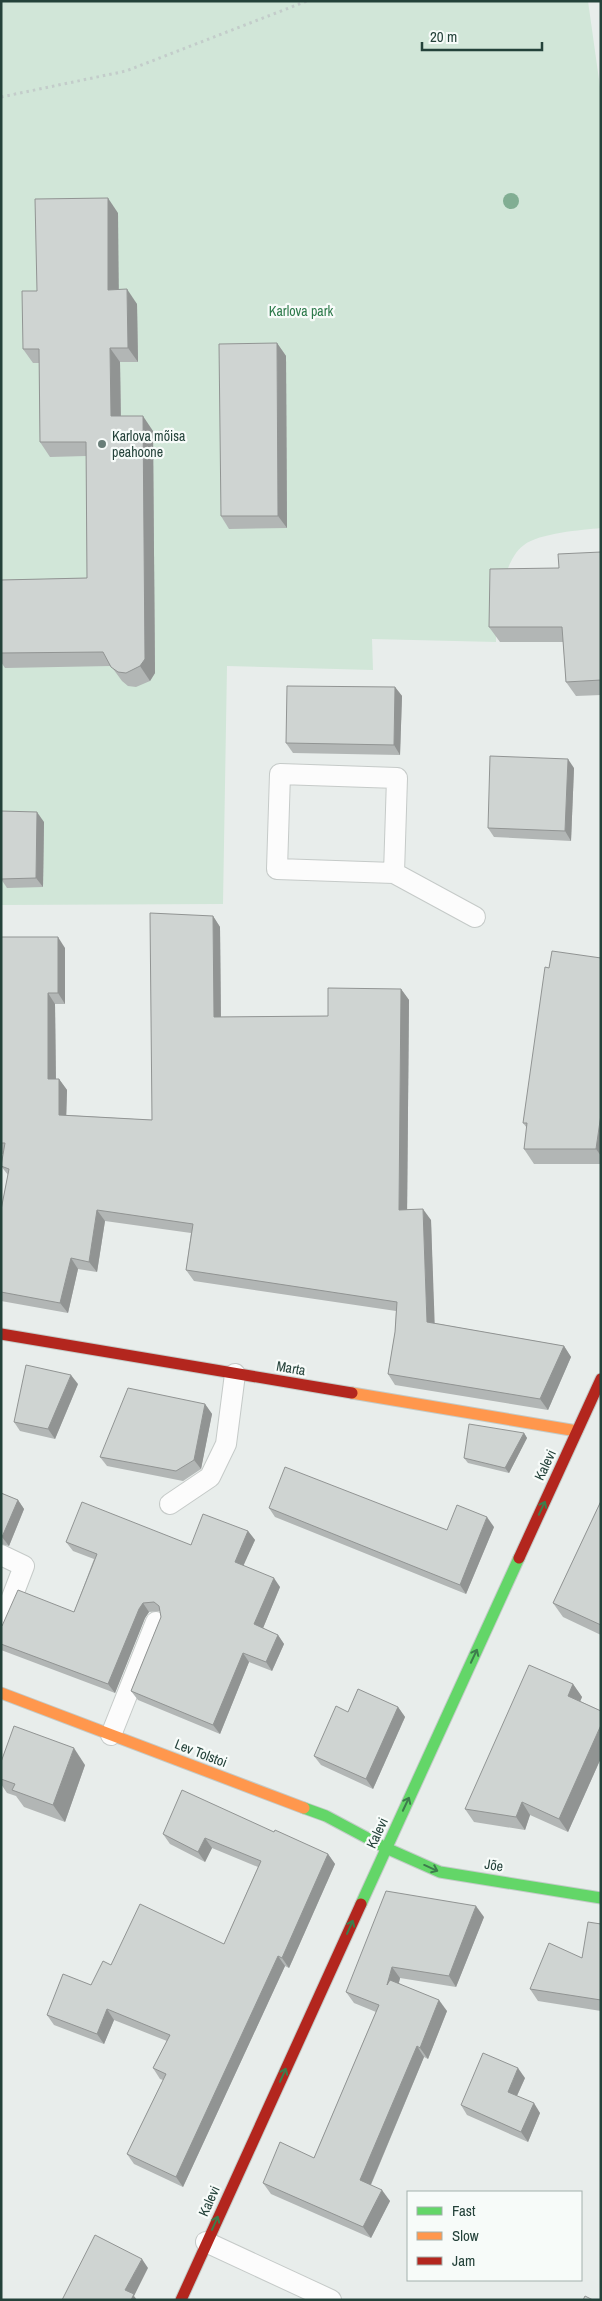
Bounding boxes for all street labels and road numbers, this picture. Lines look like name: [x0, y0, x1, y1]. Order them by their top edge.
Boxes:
street label: Marta: [275, 1357, 308, 1380]
street label: Kalevi: [530, 1447, 560, 1483]
street label: Lev Tolstoi: [172, 1735, 230, 1771]
street label: Kalevi: [362, 1815, 392, 1851]
street label: Jõe: [483, 1855, 505, 1875]
street label: Kalevi: [194, 2183, 224, 2219]

